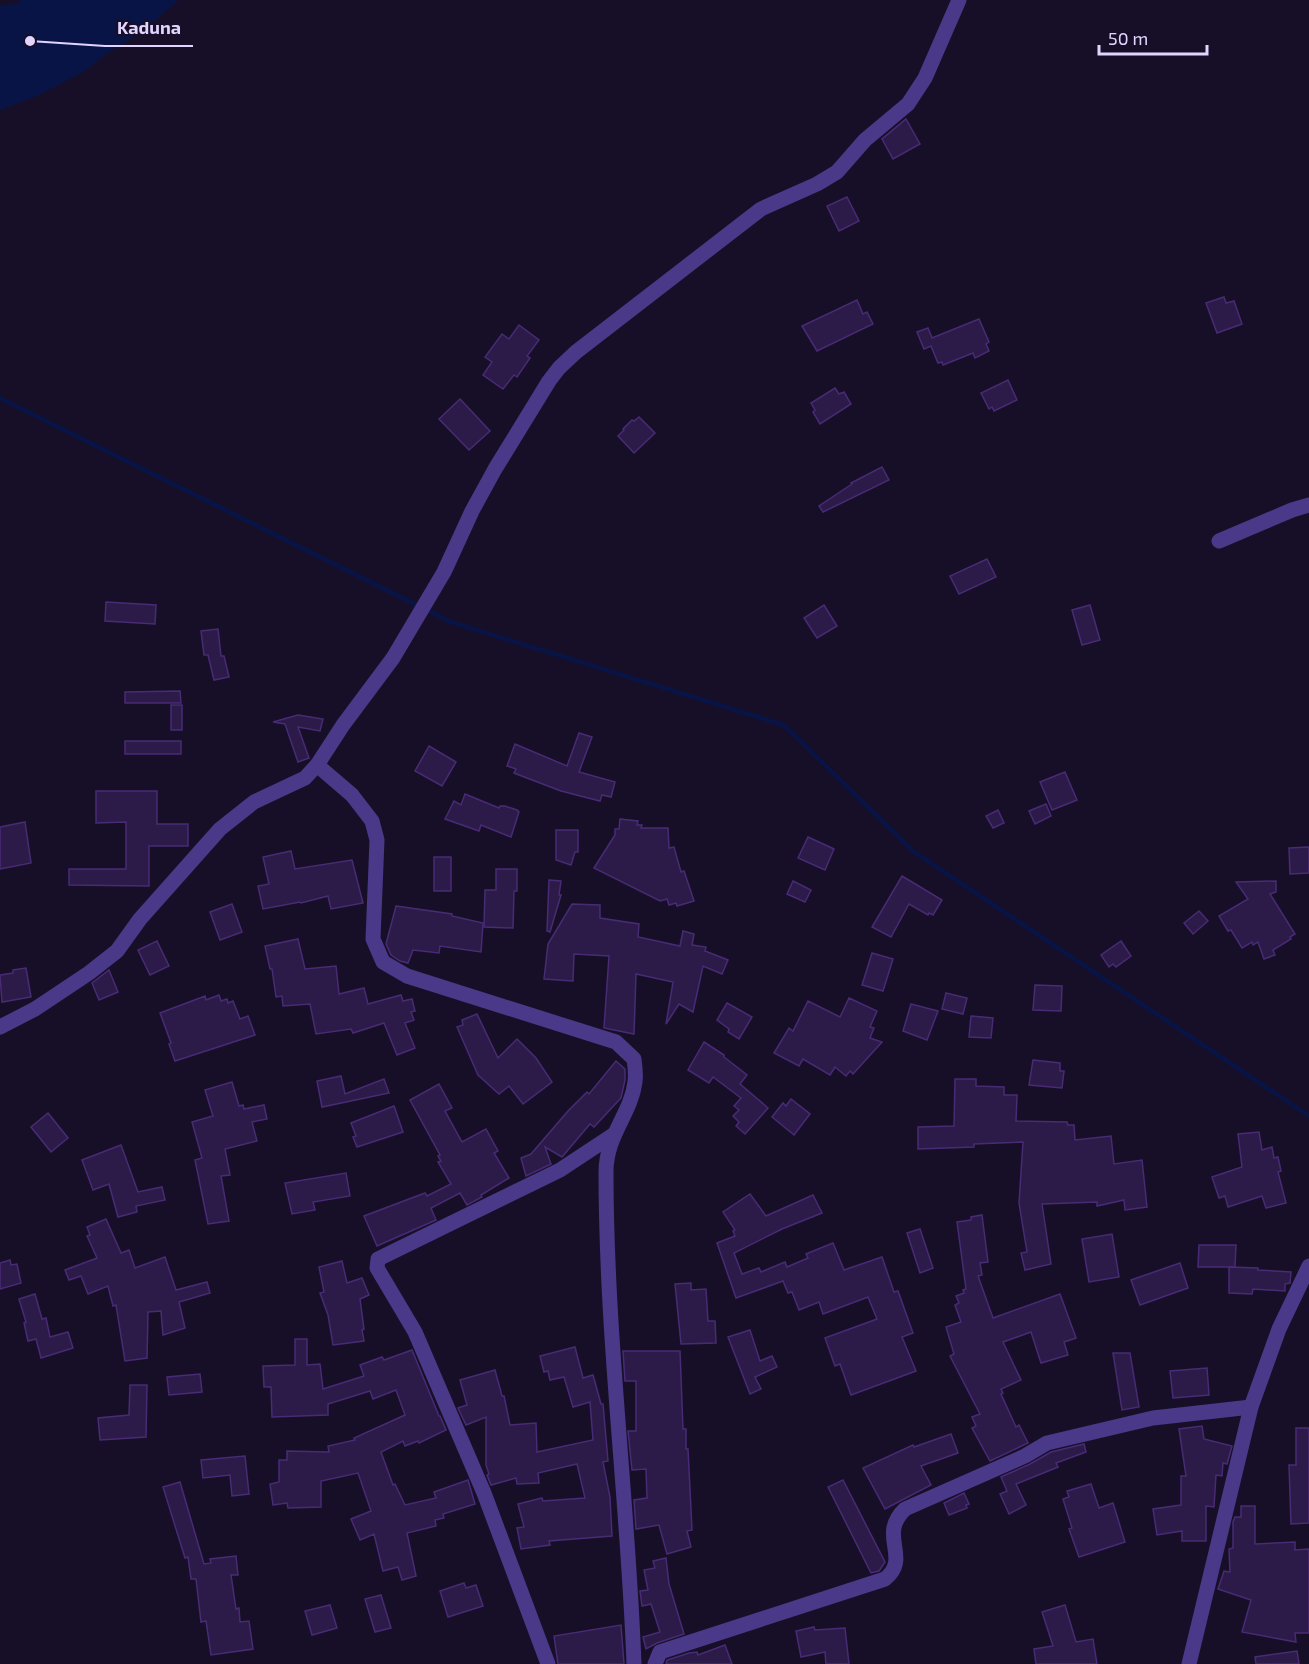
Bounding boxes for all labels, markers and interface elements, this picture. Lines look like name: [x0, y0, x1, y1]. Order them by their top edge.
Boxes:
callout: Kaduna: [105, 10, 193, 46]
text: Kaduna: [117, 16, 181, 38]
scale bar: [1099, 18, 1207, 56]
text: 50 m: [1108, 27, 1148, 49]

